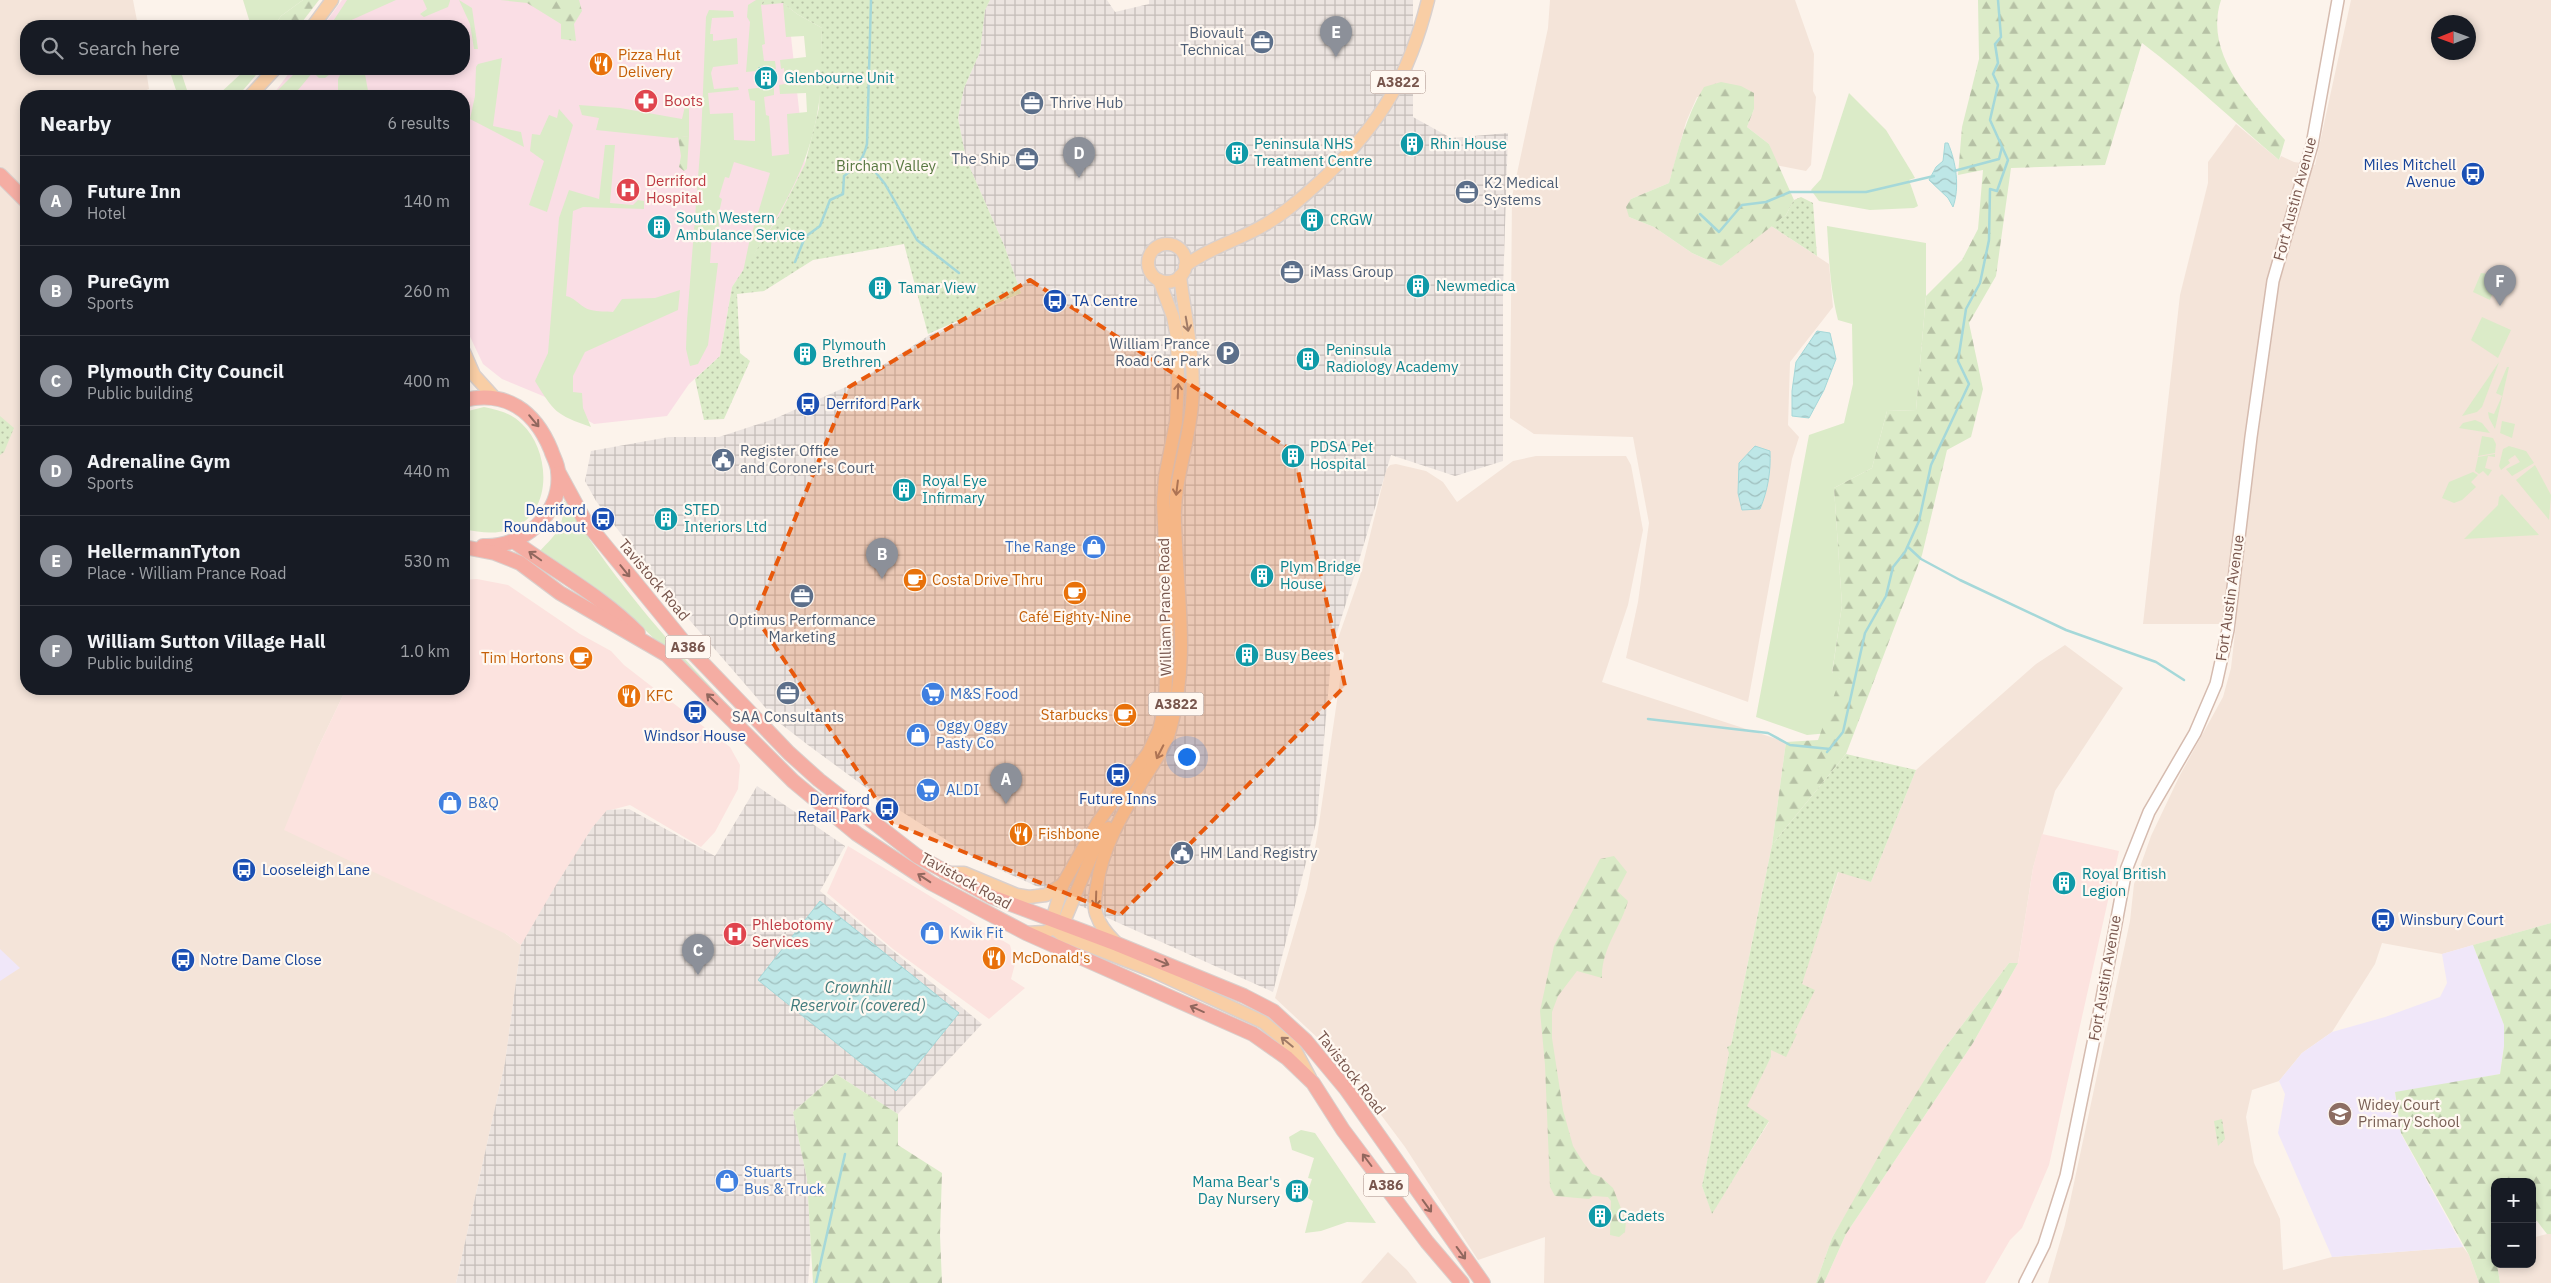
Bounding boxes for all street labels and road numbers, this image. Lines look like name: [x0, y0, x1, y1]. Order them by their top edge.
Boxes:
road number: A3822: [1370, 70, 1426, 94]
street label: Fort Austin Avenue: [2269, 135, 2320, 263]
street label: Fort Austin Avenue: [2211, 534, 2248, 662]
street label: Tavistock Road: [615, 535, 694, 624]
street label: William Prance Road: [1154, 538, 1175, 676]
road number: A386: [666, 636, 710, 659]
road number: A3822: [1148, 692, 1204, 716]
street label: Tavistock Road: [918, 848, 1015, 913]
street label: Fort Austin Avenue: [2084, 914, 2125, 1042]
street label: Tavistock Road: [1313, 1027, 1390, 1118]
road number: A386: [1364, 1174, 1408, 1196]

